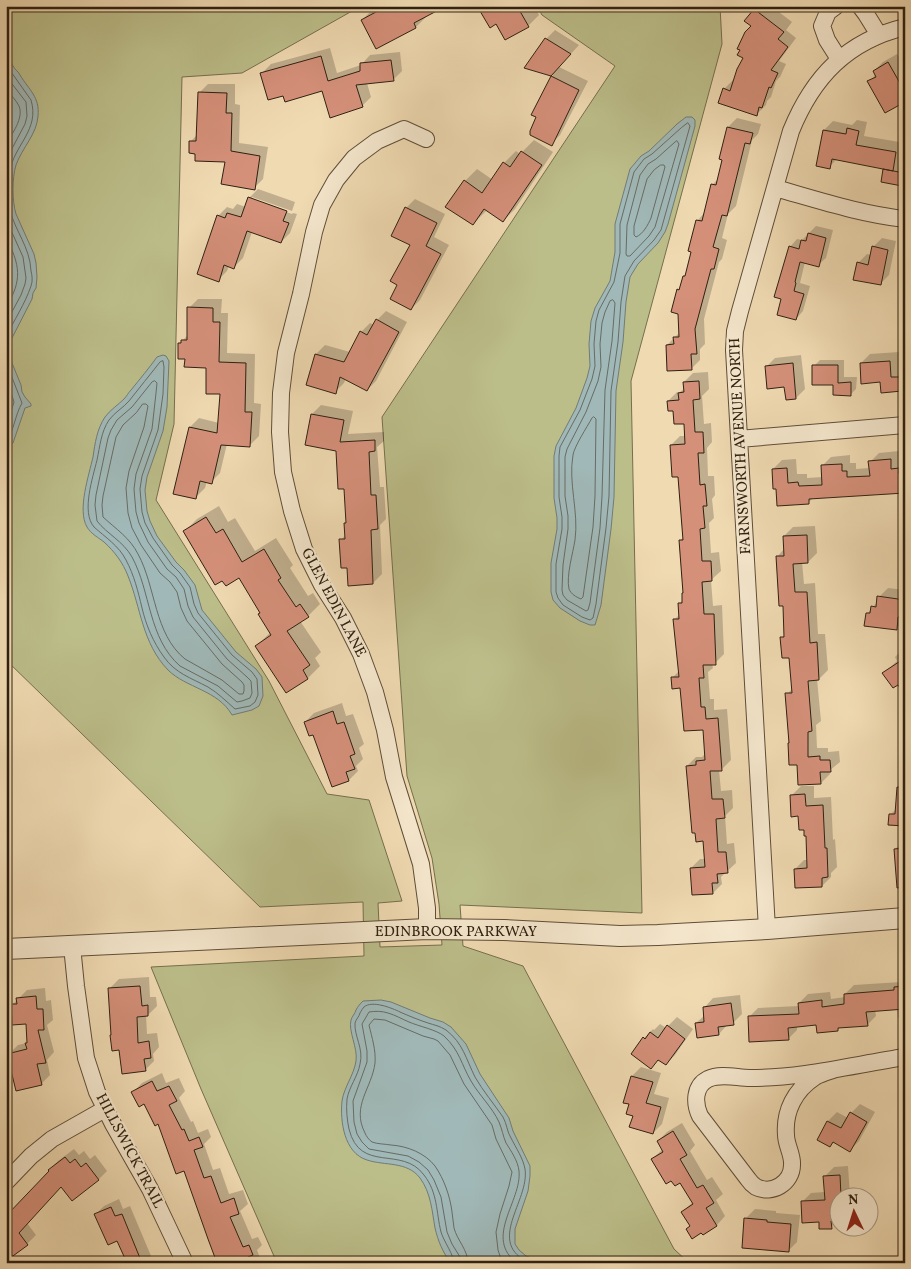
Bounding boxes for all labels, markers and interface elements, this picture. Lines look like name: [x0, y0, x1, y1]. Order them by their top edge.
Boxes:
street label: FARNSWORTH AVENUE NORTH: [725, 337, 757, 555]
street label: GLEN EDIN LANE: [295, 545, 371, 661]
street label: EDINBROOK PARKWAY: [375, 922, 538, 943]
street label: HILLSWICK TRAIL: [90, 1090, 168, 1213]
north arrow: [828, 1186, 878, 1236]
text: N: [847, 1191, 859, 1210]

